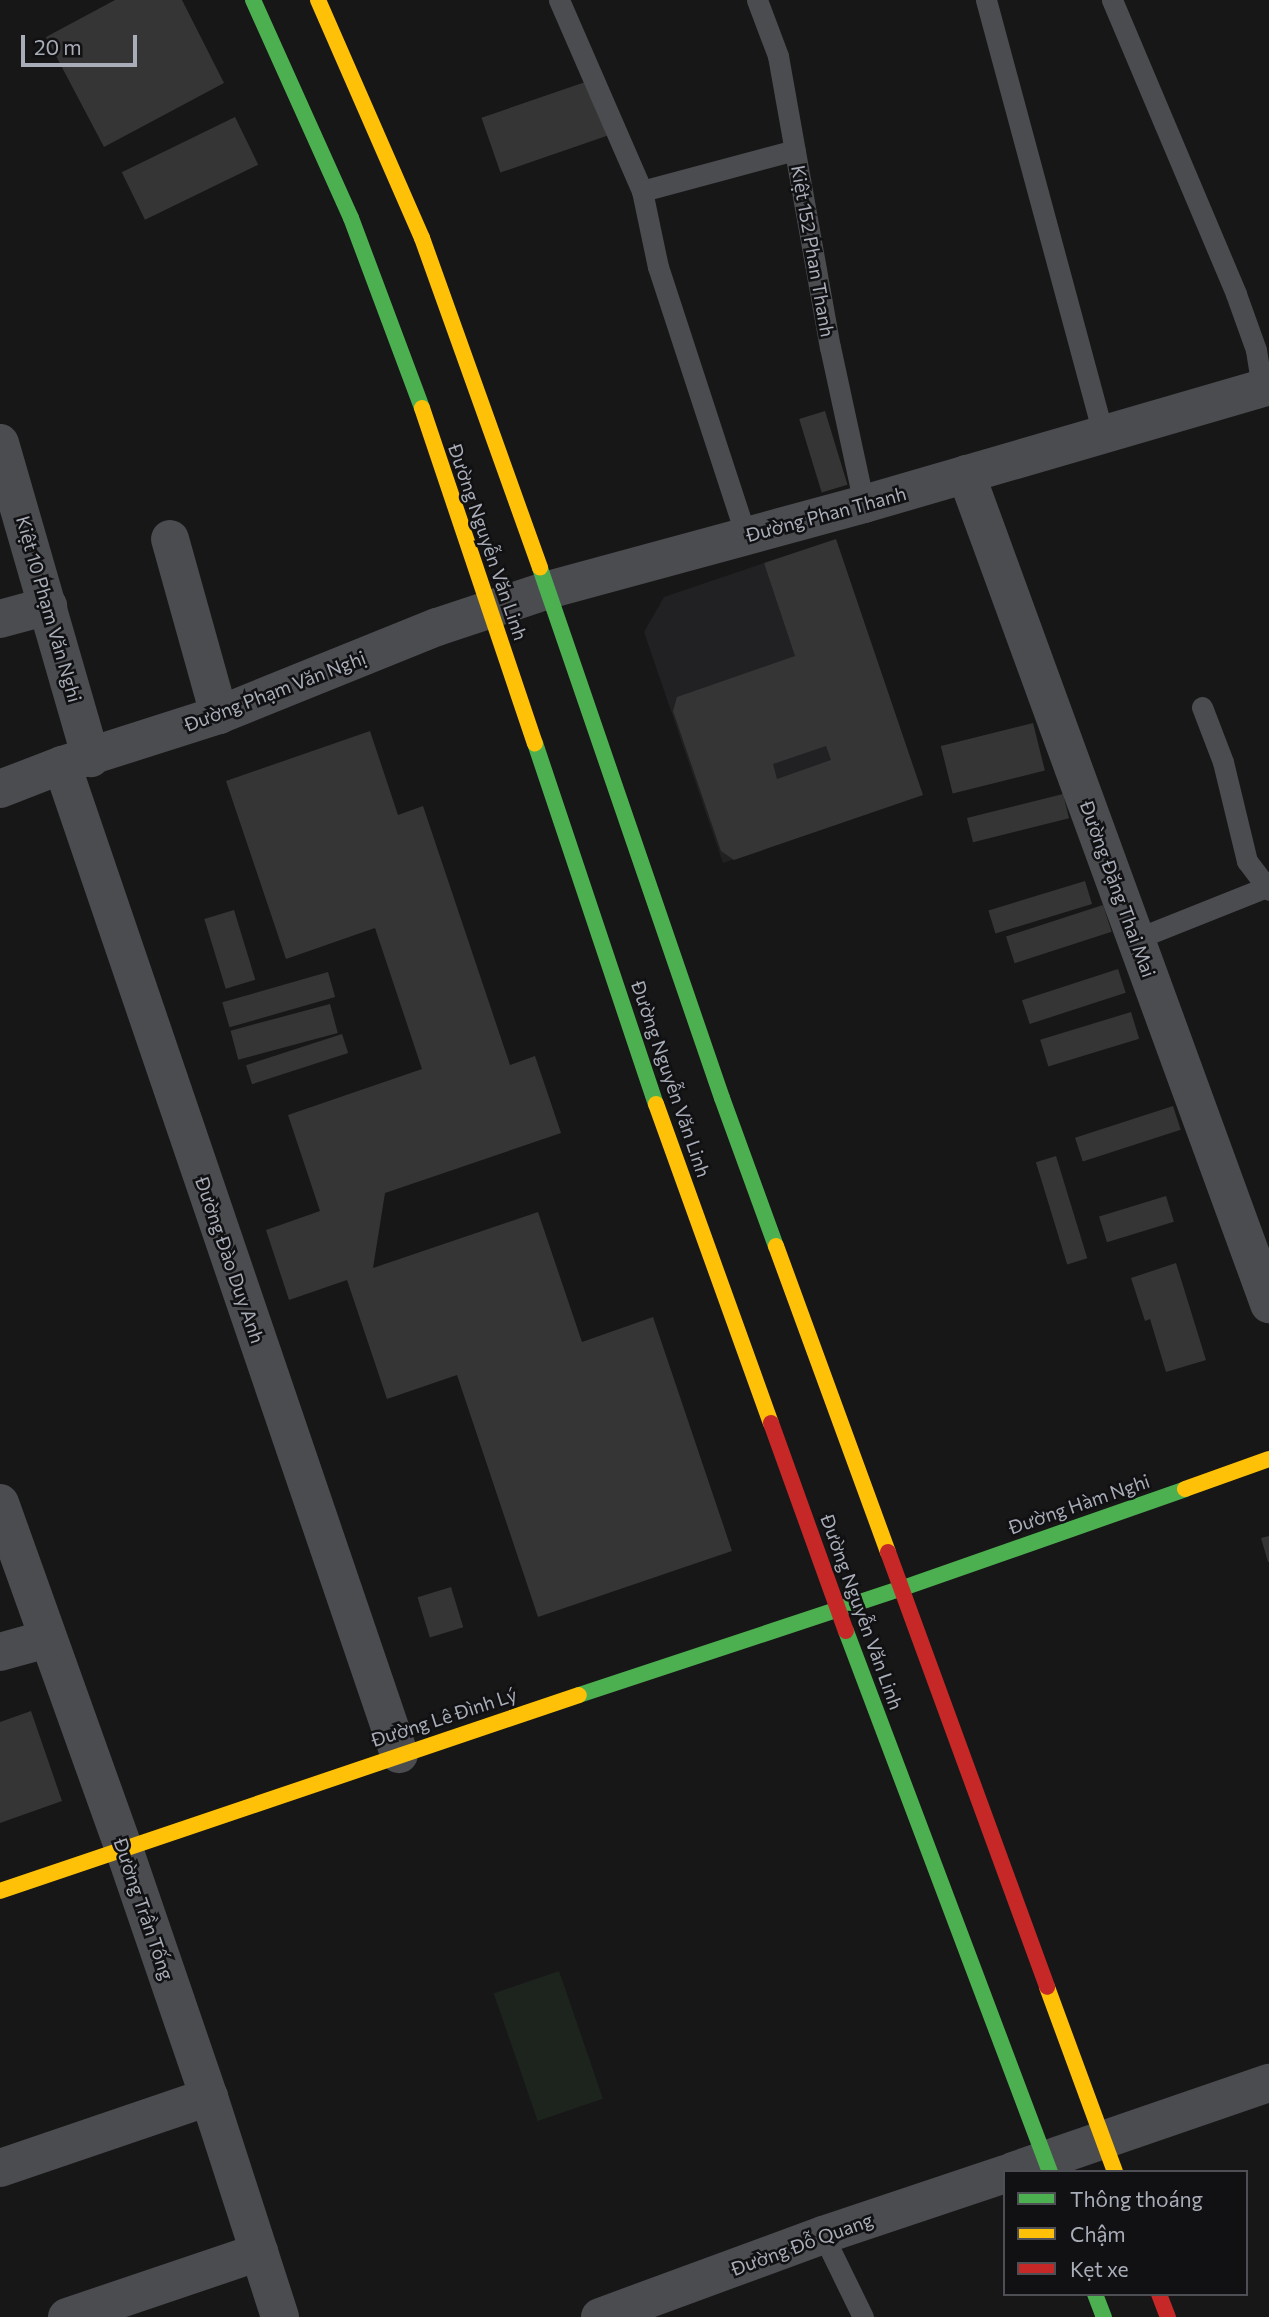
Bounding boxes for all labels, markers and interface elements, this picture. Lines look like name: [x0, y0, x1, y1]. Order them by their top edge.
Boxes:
scale bar: [24, 21, 140, 65]
text: 20 m: [34, 34, 82, 59]
street label: Kiệt 152 Phan Thanh: [787, 163, 839, 339]
street label: Đường Nguyễn Văn Linh: [444, 441, 532, 643]
street label: Đường Phan Thanh: [743, 482, 909, 546]
street label: Kiệt 10 Phạm Văn Nghi: [11, 513, 87, 705]
street label: Đường Phạm Văn Nghị: [181, 646, 369, 736]
street label: Đường Đặng Thai Mai: [1075, 798, 1161, 980]
street label: Đường Nguyễn Văn Linh: [627, 978, 715, 1180]
street label: Đường Đào Duy Anh: [191, 1174, 269, 1346]
street label: Đường Hàm Nghi: [1006, 1469, 1152, 1539]
street label: Đường Nguyễn Văn Linh: [816, 1511, 908, 1713]
street label: Đường Lê Đình Lý: [368, 1683, 520, 1751]
street label: Đường Trần Tống: [109, 1835, 179, 1983]
legend: [1003, 2170, 1248, 2296]
text: Thông thoáng: [1070, 2186, 1203, 2211]
street label: Đường Đỗ Quang: [728, 2208, 876, 2280]
text: Chậm: [1070, 2221, 1126, 2246]
text: Kẹt xe: [1070, 2256, 1129, 2281]

